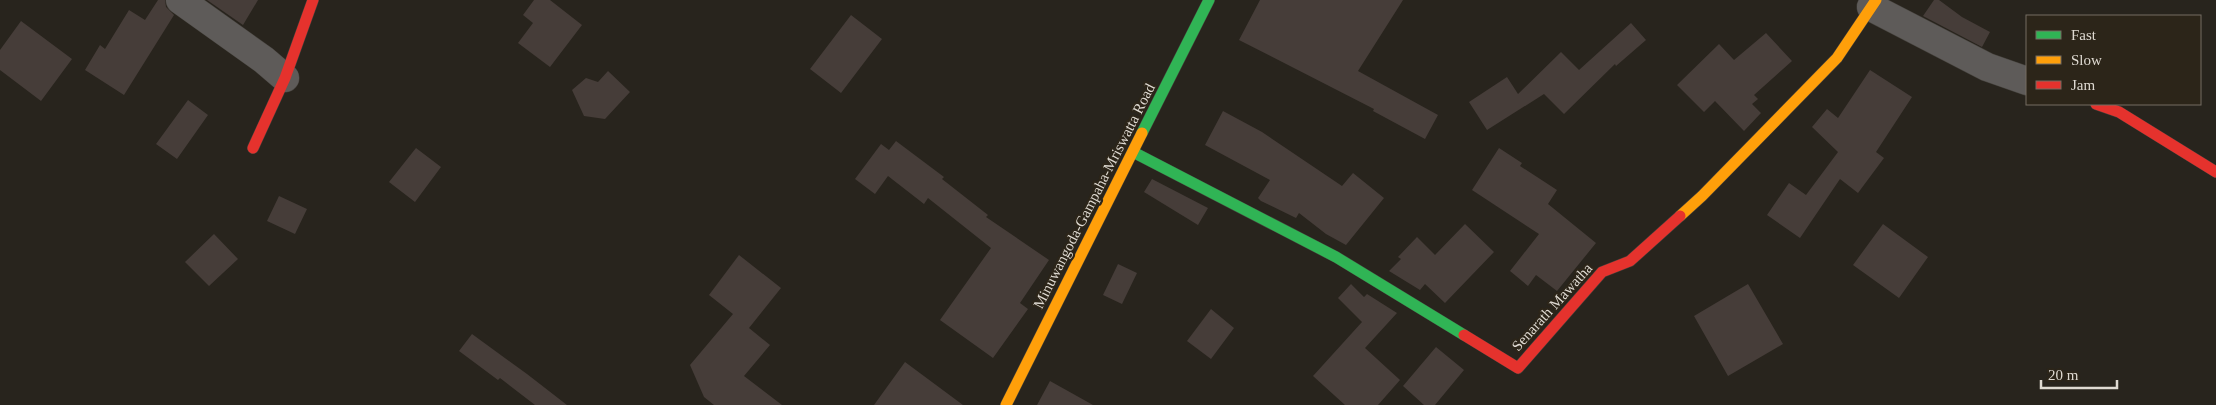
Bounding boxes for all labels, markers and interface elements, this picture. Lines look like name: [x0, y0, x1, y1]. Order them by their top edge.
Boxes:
legend: [2026, 15, 2201, 105]
text: Fast: [2071, 27, 2097, 43]
text: Slow: [2071, 52, 2102, 68]
text: Jam: [2071, 77, 2095, 93]
street label: Minuwangoda-Gampaha-Mriswatta Road: [1030, 80, 1158, 311]
street label: Senarath Mawatha: [1509, 260, 1596, 354]
scale bar: [2041, 358, 2117, 390]
text: 20 m: [2048, 367, 2079, 383]

